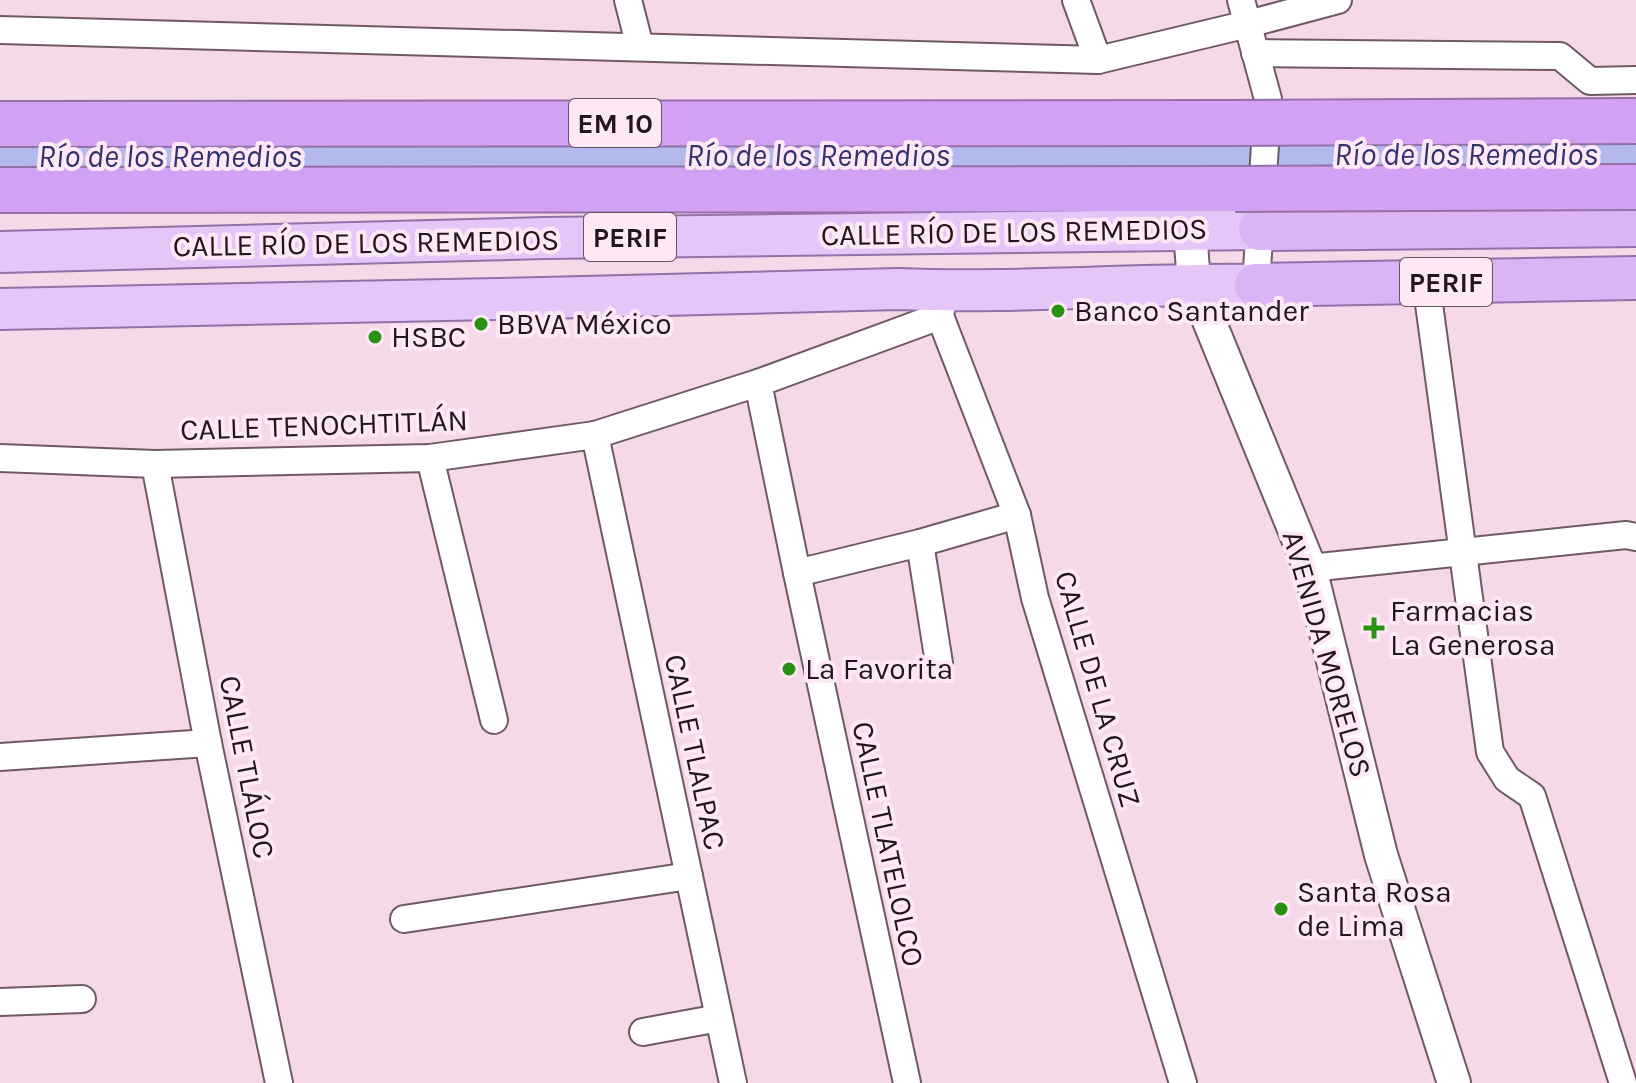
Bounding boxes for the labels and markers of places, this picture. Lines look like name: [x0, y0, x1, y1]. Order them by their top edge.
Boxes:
place label: Banco Santander: [1074, 293, 1309, 329]
marker: Banco Santander: [1049, 302, 1067, 320]
place label: BBVA México: [497, 306, 672, 342]
marker: BBVA México: [472, 315, 490, 333]
place label: HSBC: [391, 319, 466, 355]
marker: HSBC: [366, 328, 384, 346]
place label: Farmacias La Generosa: [1390, 593, 1555, 663]
marker: Farmacias La Generosa: [1365, 619, 1383, 637]
place label: La Favorita: [805, 651, 953, 687]
marker: La Favorita: [780, 660, 798, 678]
place label: Santa Rosa de Lima: [1297, 874, 1452, 944]
marker: Santa Rosa de Lima: [1272, 900, 1290, 918]

